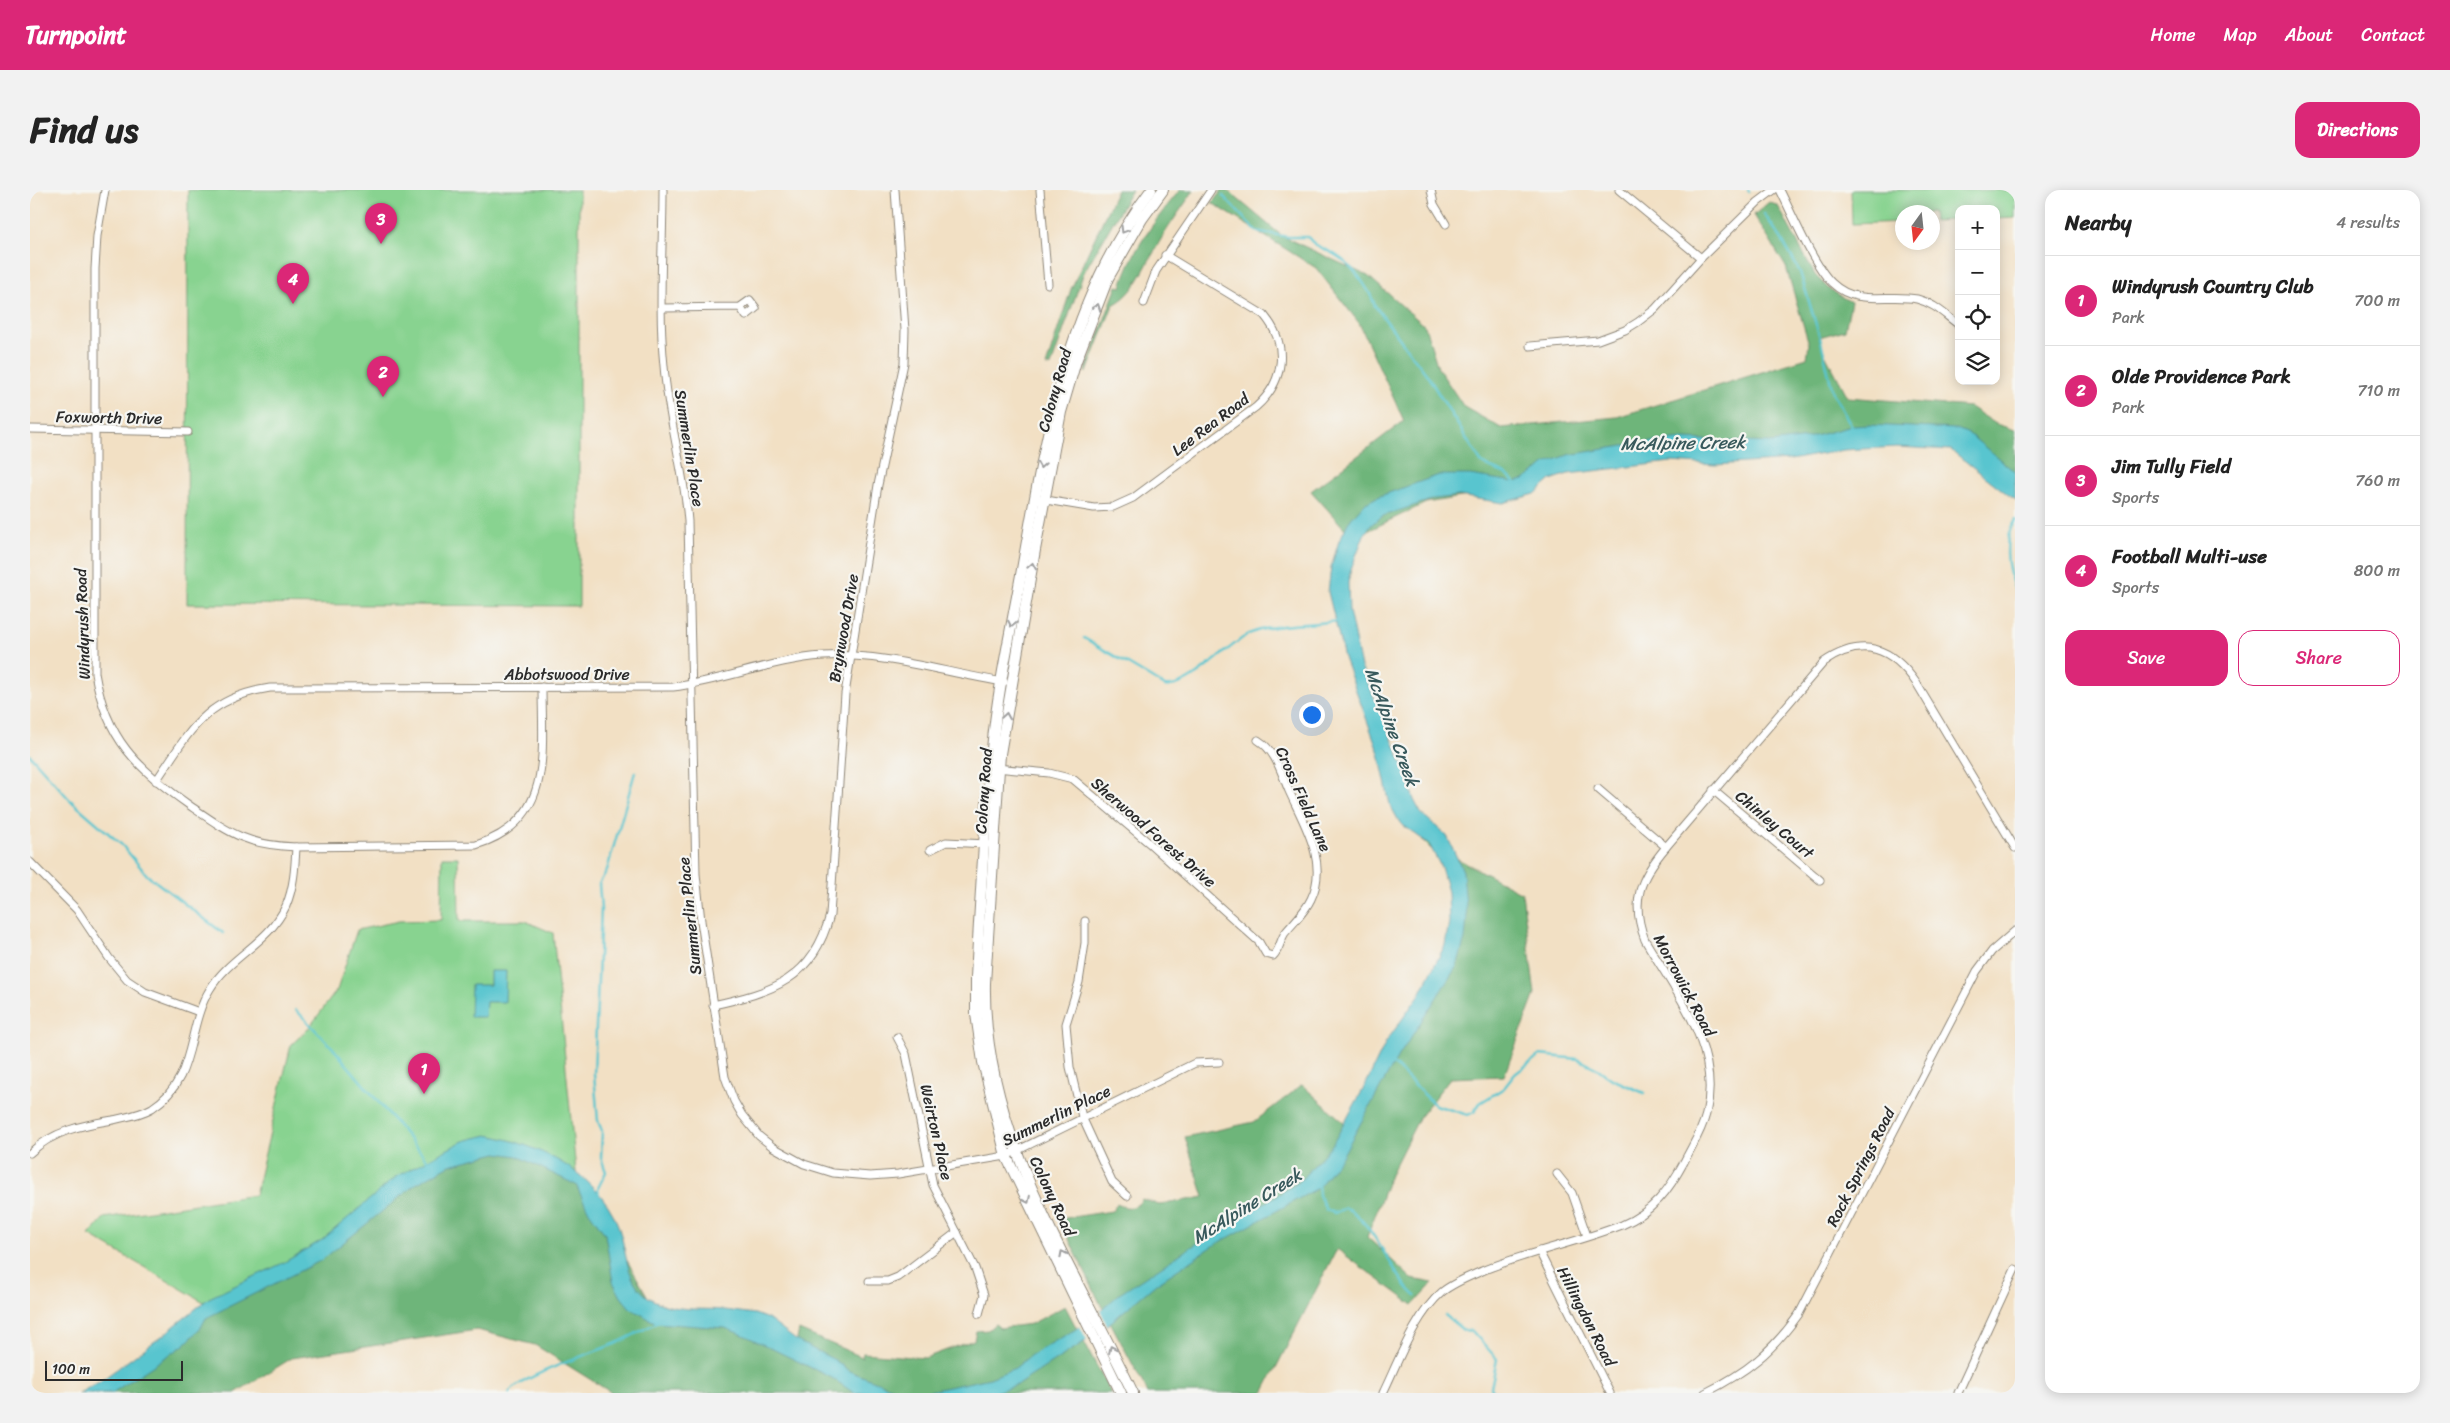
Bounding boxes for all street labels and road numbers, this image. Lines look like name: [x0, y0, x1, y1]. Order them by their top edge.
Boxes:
street label: Colony Road: [1029, 343, 1081, 435]
street label: Lee Rea Road: [1165, 384, 1257, 464]
street label: Summerlin Place: [666, 387, 713, 509]
street label: Foxworth Drive: [55, 402, 162, 433]
street label: Windyrush Road: [66, 566, 99, 680]
street label: Brynwood Drive: [820, 572, 867, 685]
street label: Abbotswood Drive: [503, 660, 630, 689]
street label: Cross Field Lane: [1267, 742, 1340, 857]
street label: Colony Road: [966, 746, 1001, 835]
street label: Sherwood Forest Drive: [1084, 769, 1223, 895]
street label: Chinley Court: [1729, 782, 1821, 867]
street label: Summerlin Place: [669, 856, 710, 976]
street label: Morrowick Road: [1645, 929, 1725, 1043]
street label: Summerlin Place: [997, 1076, 1116, 1154]
street label: Weirton Place: [911, 1081, 962, 1183]
street label: Rock Springs Road: [1818, 1101, 1904, 1232]
street label: Colony Road: [1021, 1151, 1084, 1243]
street label: Hillingdon Road: [1549, 1261, 1625, 1373]

